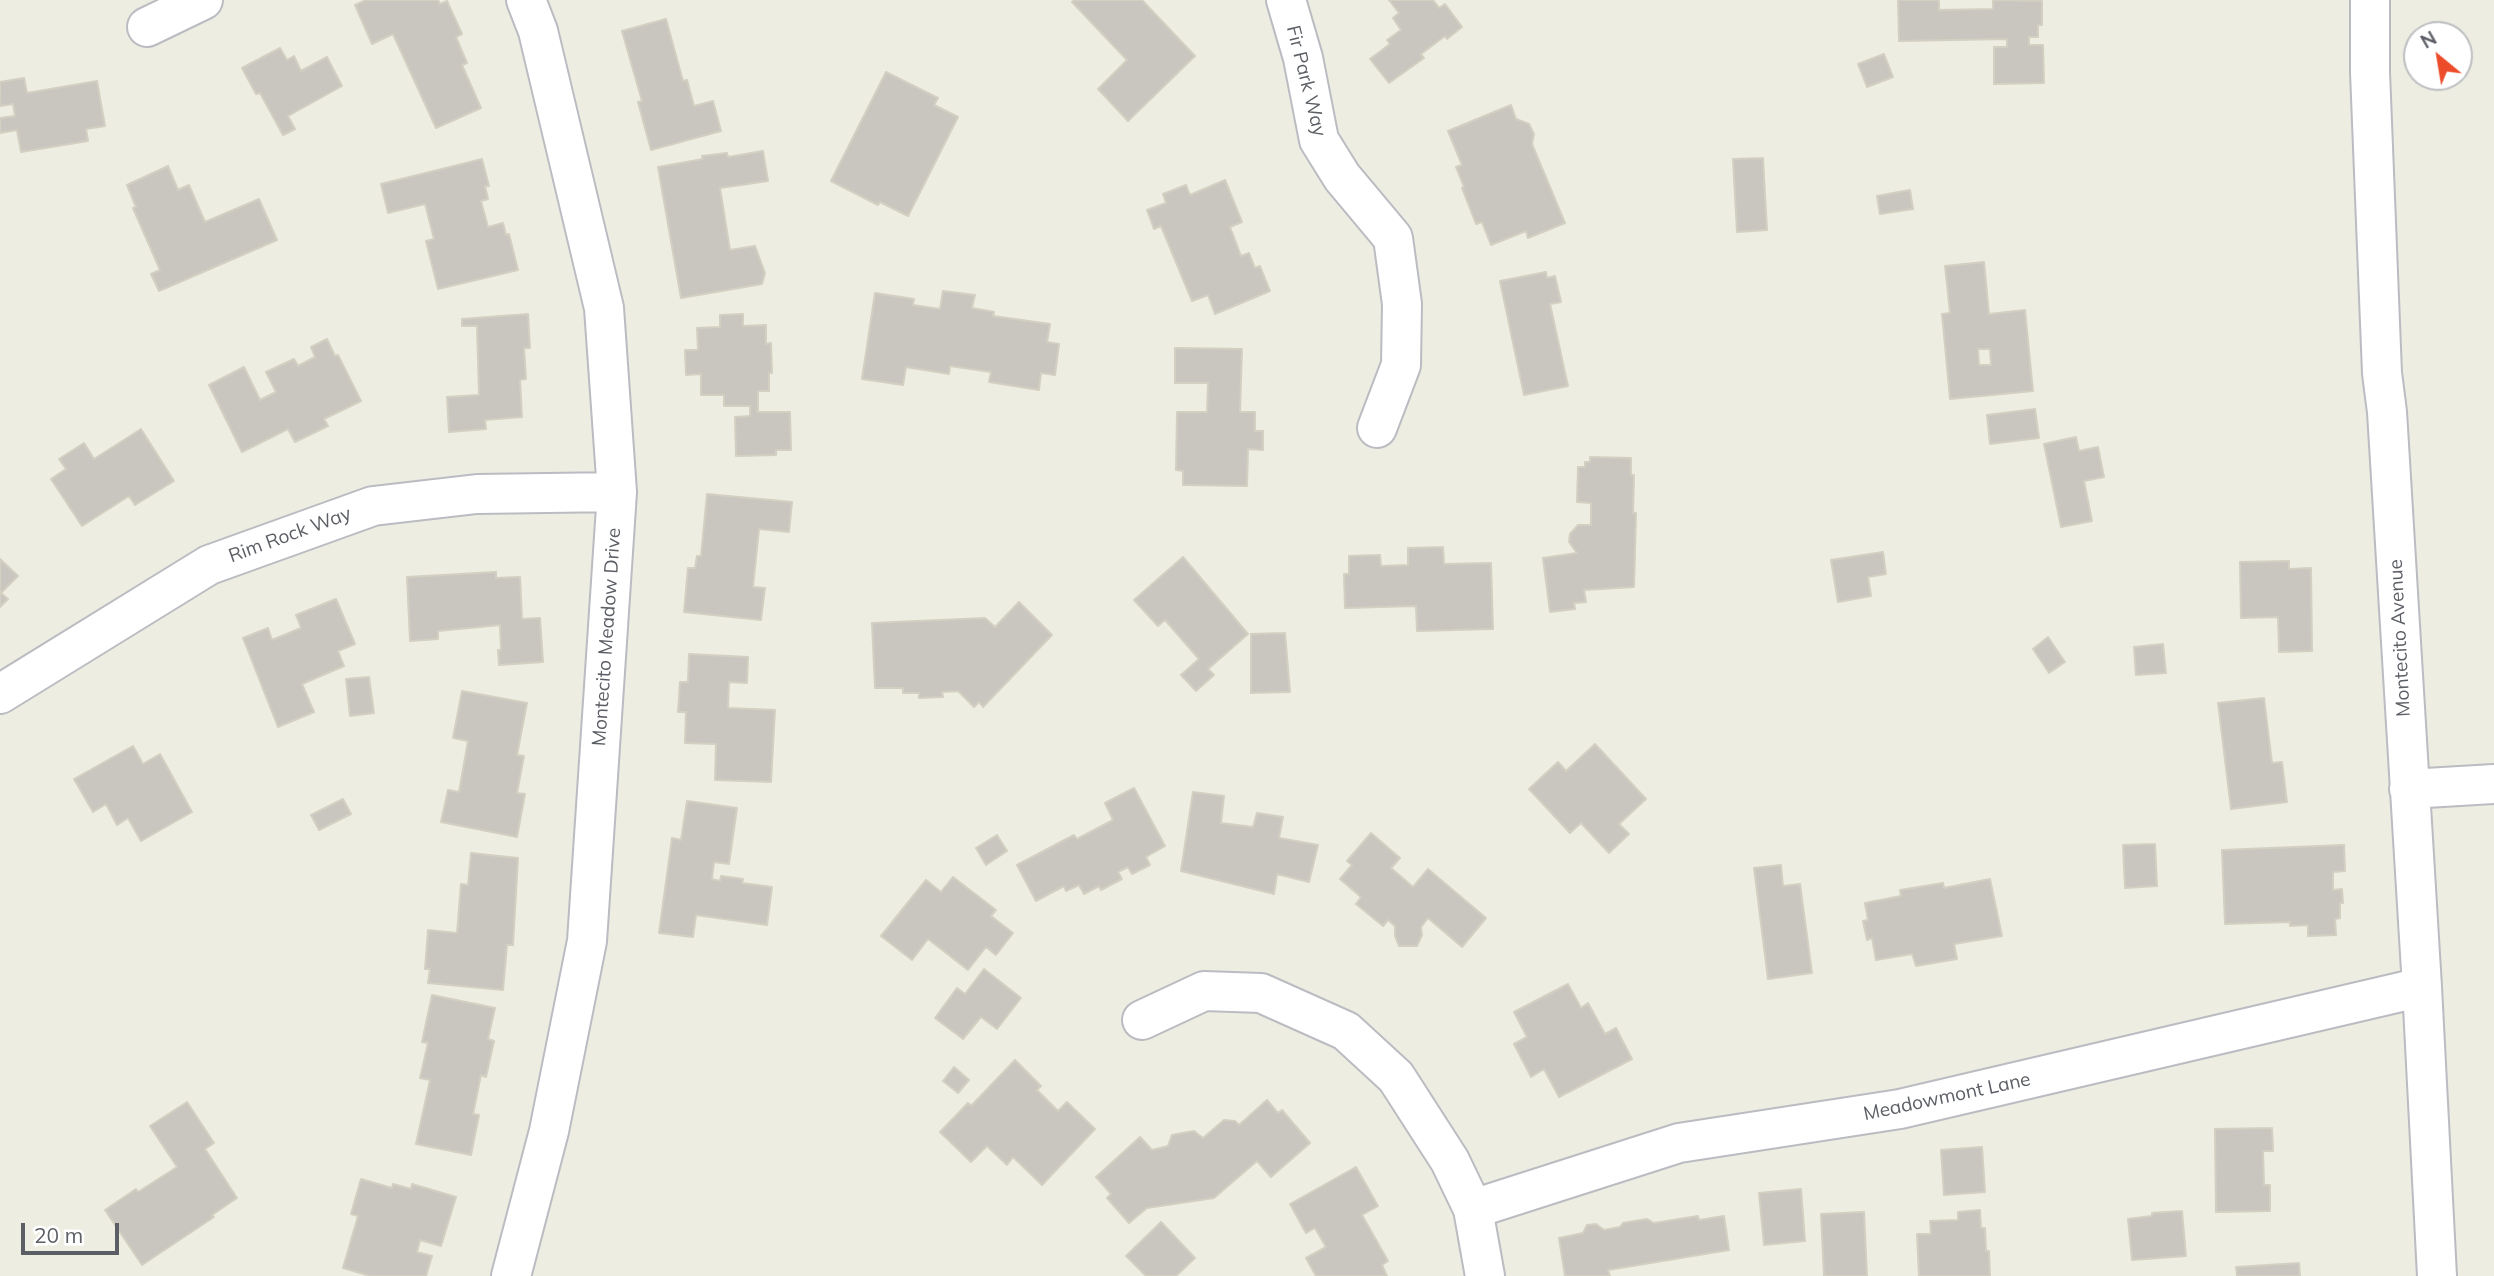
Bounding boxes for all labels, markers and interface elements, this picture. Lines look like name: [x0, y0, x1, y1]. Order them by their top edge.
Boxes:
north arrow: [2403, 21, 2473, 91]
street label: Fir Park Way: [1281, 23, 1331, 139]
text: N: [2416, 26, 2441, 54]
street label: Rim Rock Way: [226, 502, 354, 568]
street label: Montecito Meadow Drive: [588, 527, 626, 747]
street label: Montecito Avenue: [2384, 559, 2416, 717]
street label: Meadowmont Lane: [1861, 1068, 2033, 1126]
scale bar: [24, 1210, 122, 1254]
text: 20 m: [34, 1222, 83, 1248]

